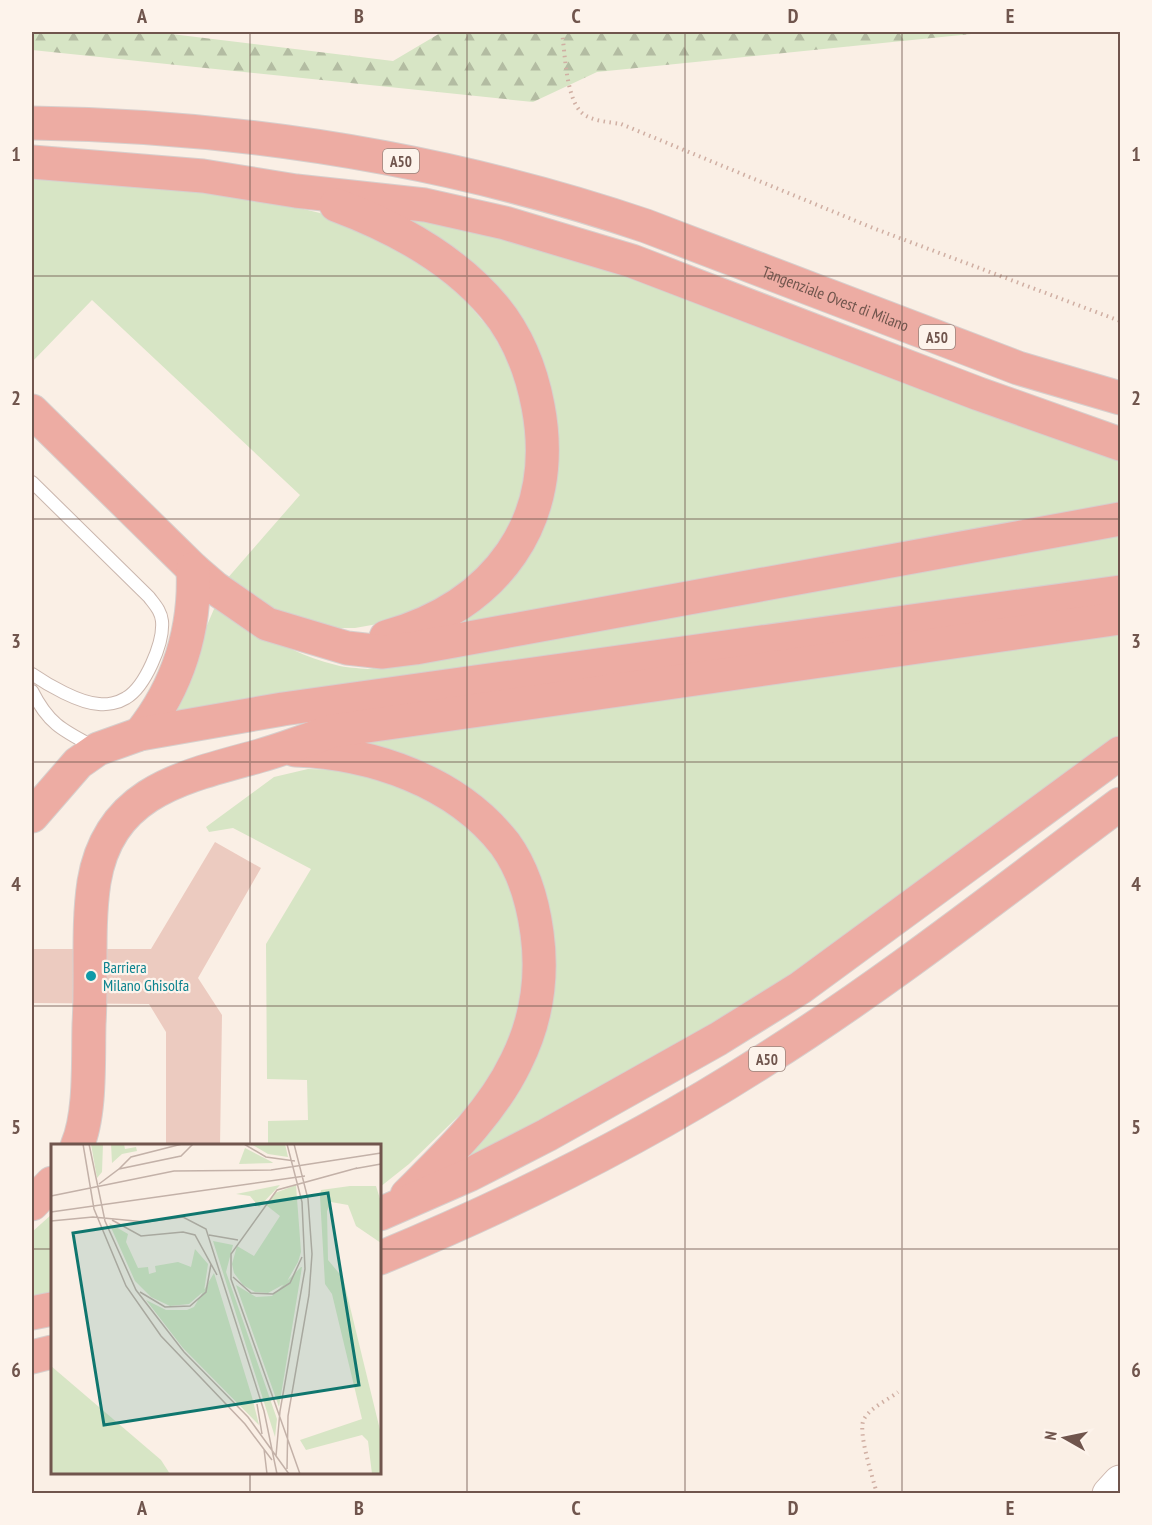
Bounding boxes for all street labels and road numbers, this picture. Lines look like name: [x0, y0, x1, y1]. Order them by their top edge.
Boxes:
road number: A50: [383, 149, 419, 173]
street label: Tangenziale Ovest di Milano: [759, 261, 912, 335]
road number: A50: [919, 325, 955, 349]
road number: A50: [749, 1047, 785, 1071]

